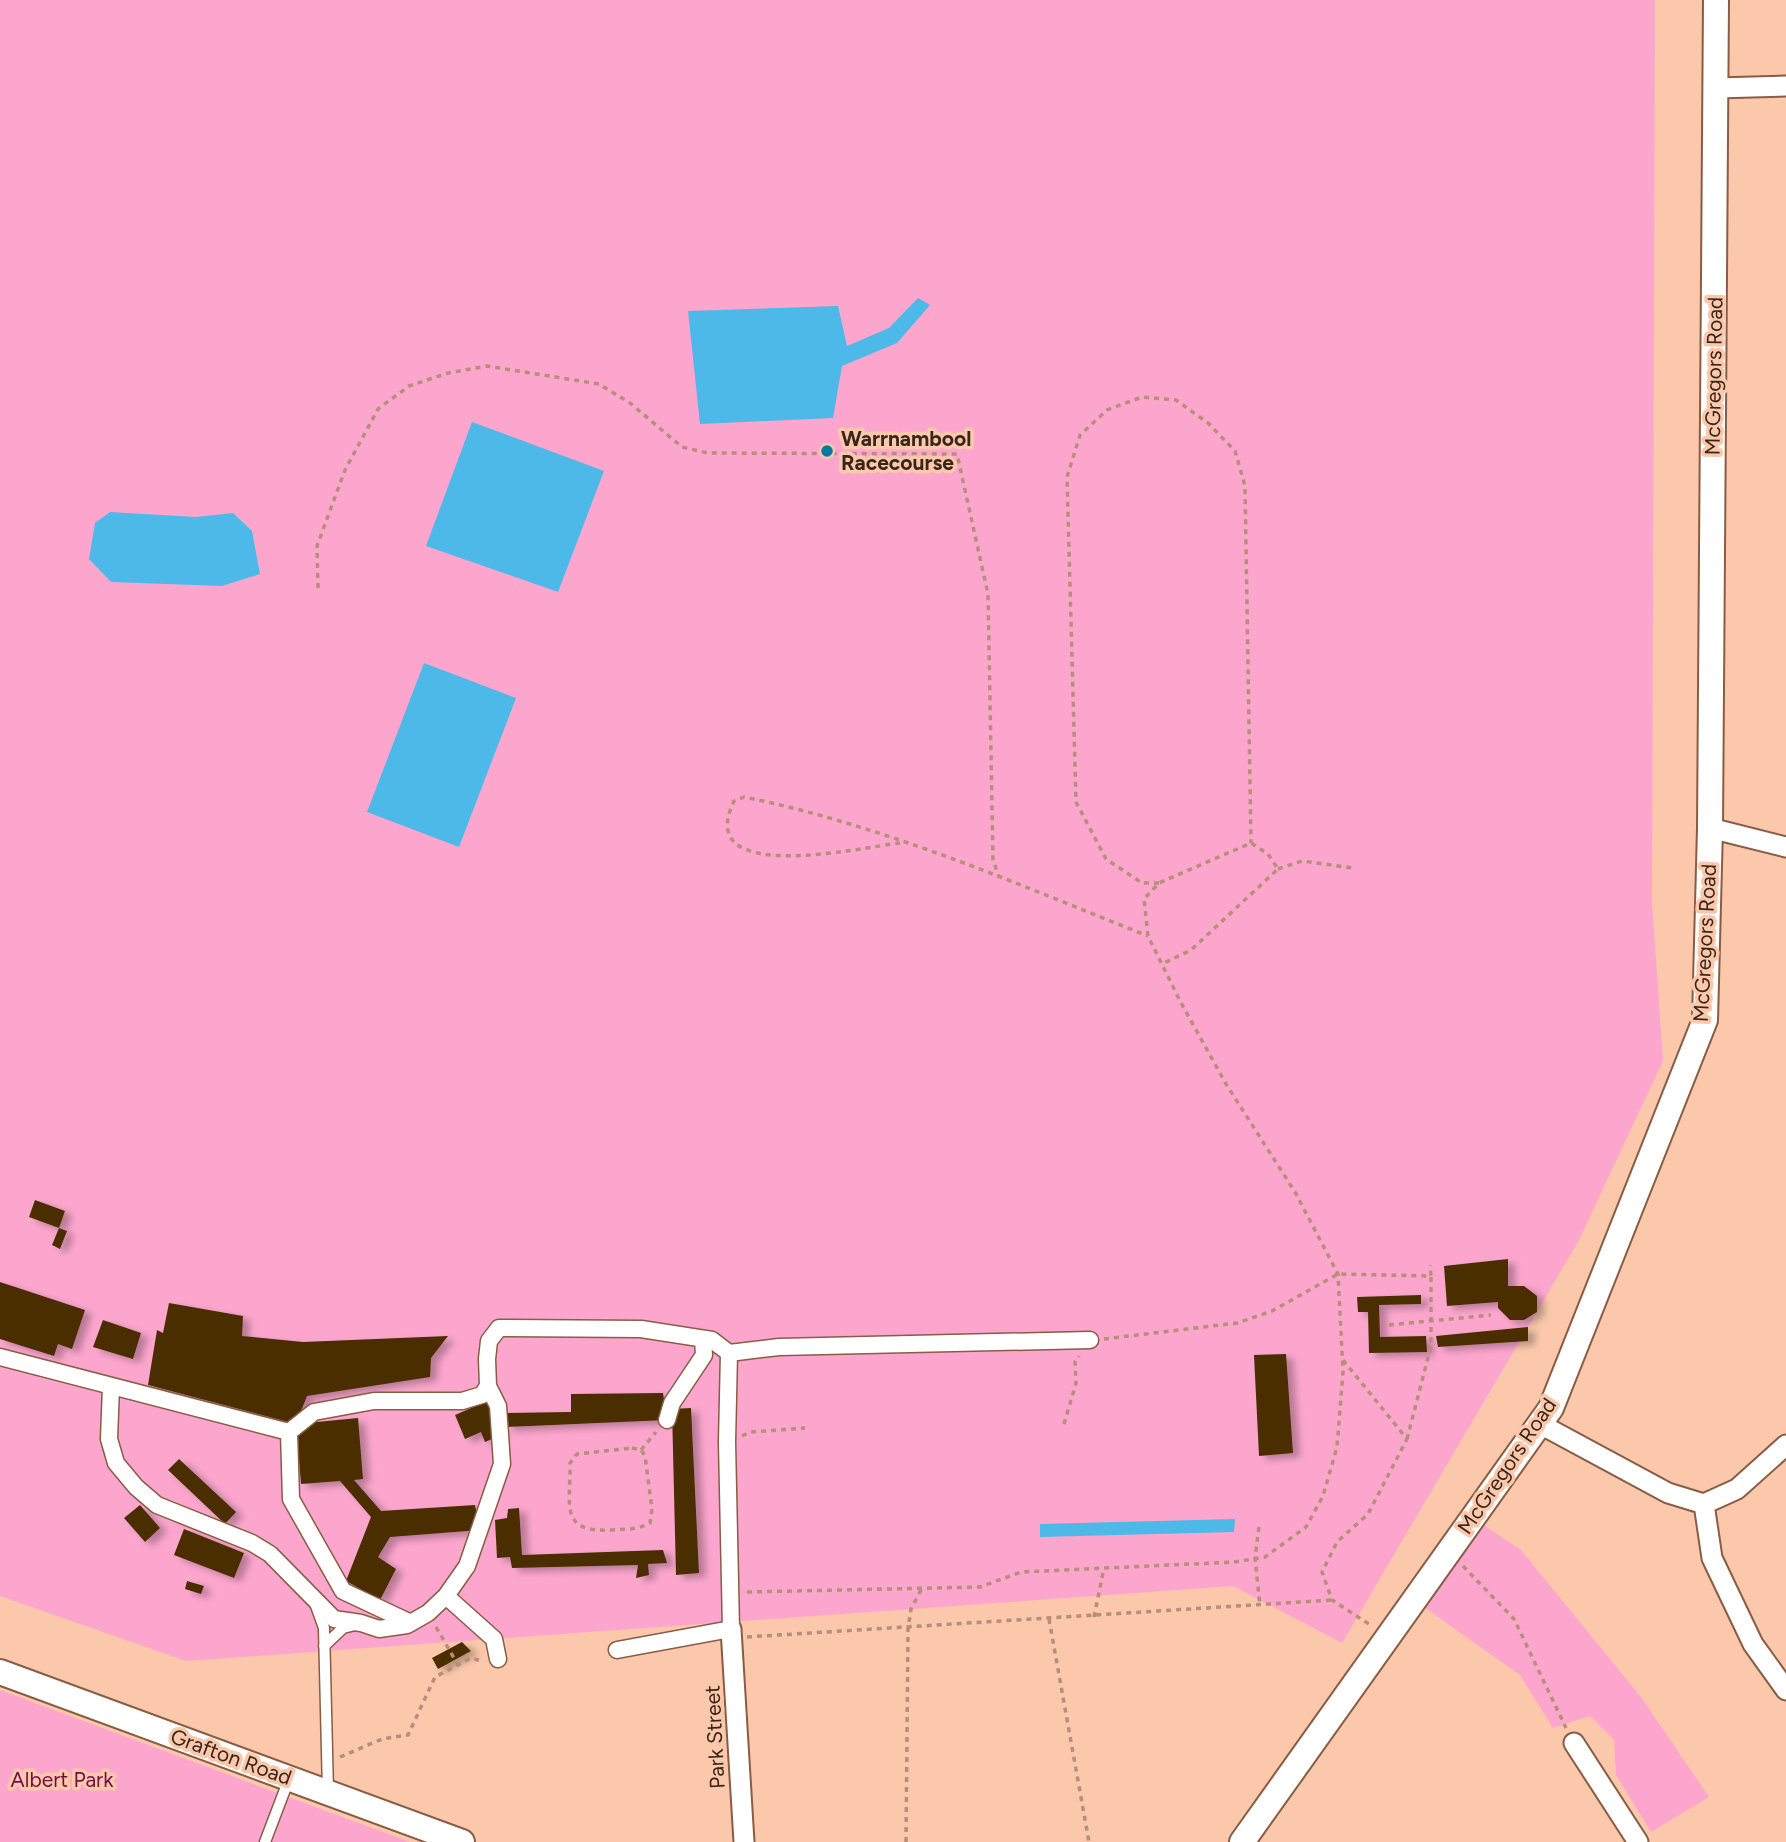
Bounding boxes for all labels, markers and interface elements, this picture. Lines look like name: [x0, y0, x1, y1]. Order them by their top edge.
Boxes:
street label: McGregors Road: [1700, 296, 1727, 455]
place label: Warrnambool Racecourse: [841, 426, 971, 475]
marker: Warrnambool Racecourse: [819, 443, 835, 459]
street label: McGregors Road: [1688, 863, 1721, 1023]
street label: McGregors Road: [1452, 1393, 1561, 1538]
street label: Park Street: [699, 1684, 730, 1790]
street label: Grafton Road: [167, 1723, 295, 1790]
park label: Albert Park: [11, 1767, 114, 1792]

